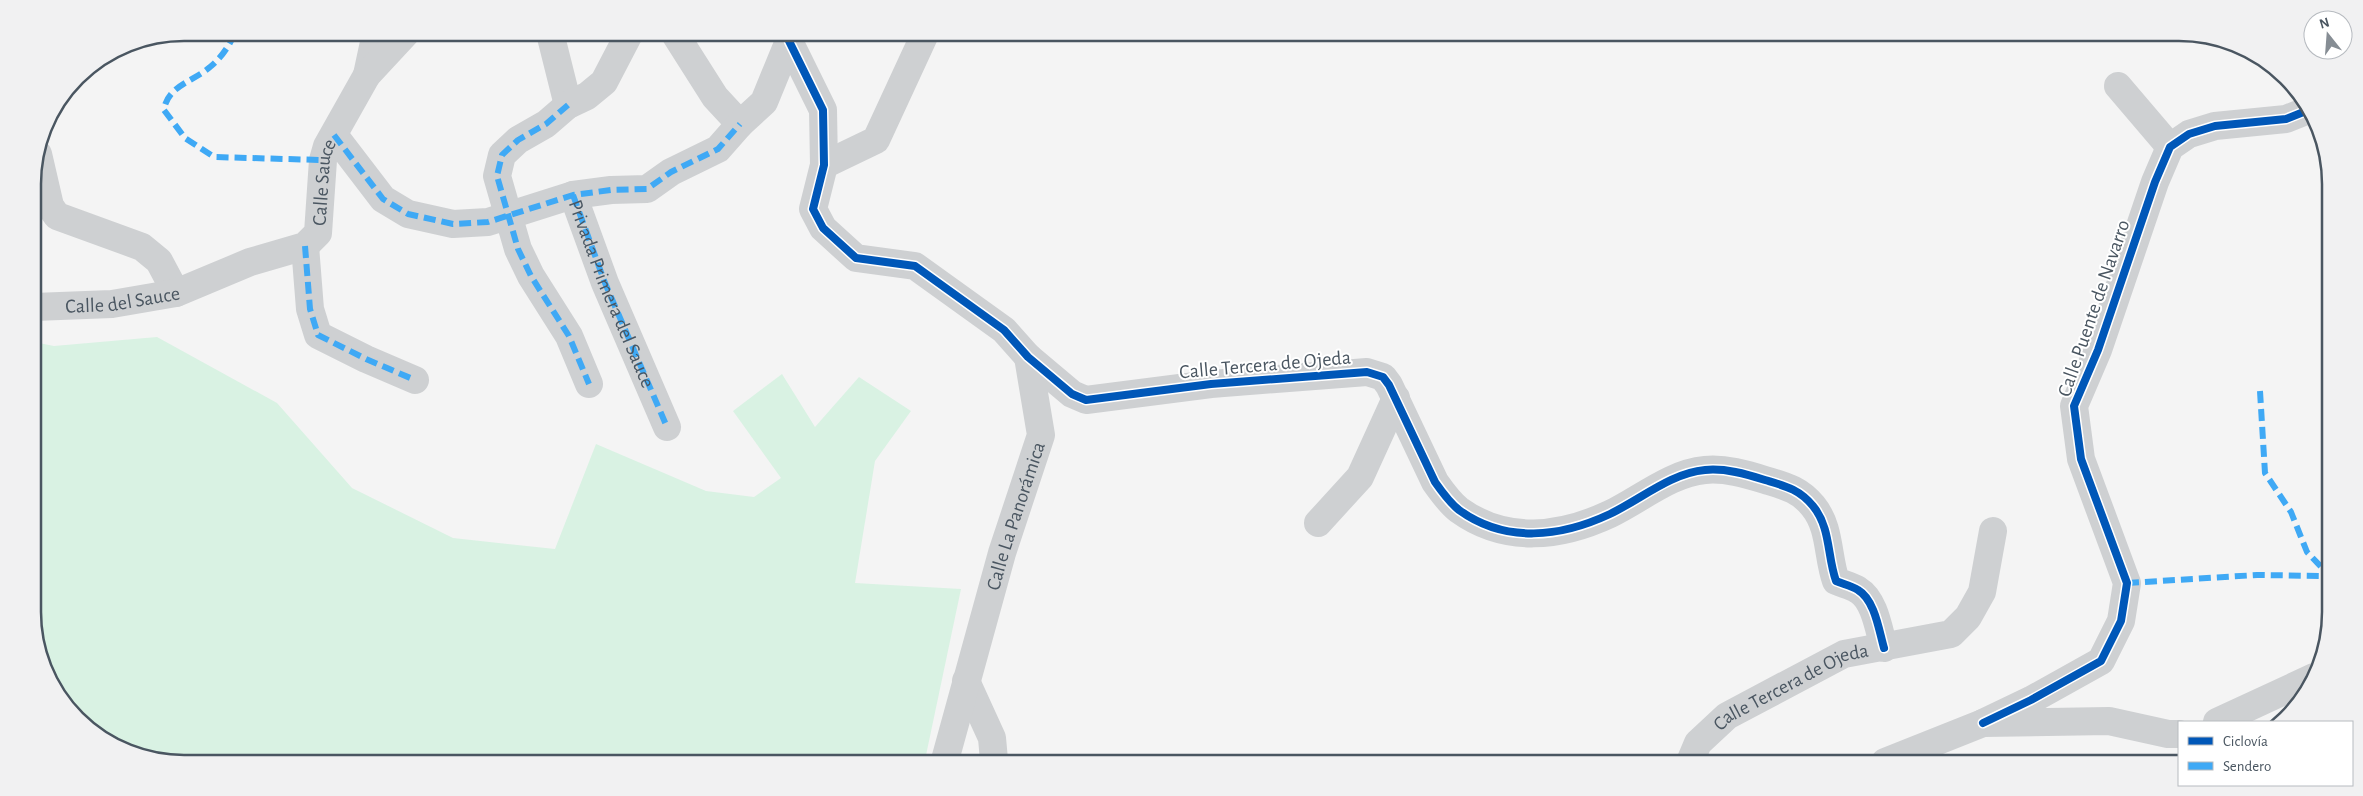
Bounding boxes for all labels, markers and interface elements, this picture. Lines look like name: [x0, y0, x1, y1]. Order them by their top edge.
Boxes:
north arrow: [2303, 10, 2353, 60]
text: N: [2318, 15, 2331, 32]
street label: Calle Sauce: [310, 135, 340, 226]
street label: Privada Primera del Sauce: [565, 197, 658, 391]
street label: Calle Puente de Navarro: [2054, 217, 2134, 399]
street label: Calle del Sauce: [65, 284, 182, 317]
street label: Calle Tercera de Ojeda: [1178, 348, 1352, 382]
street label: Calle La Panorámica: [983, 439, 1049, 593]
street label: Calle Tercera de Ojeda: [1710, 641, 1870, 735]
legend: [2178, 721, 2353, 786]
text: Ciclovía: [2223, 734, 2268, 749]
text: Sendero: [2223, 759, 2271, 774]

